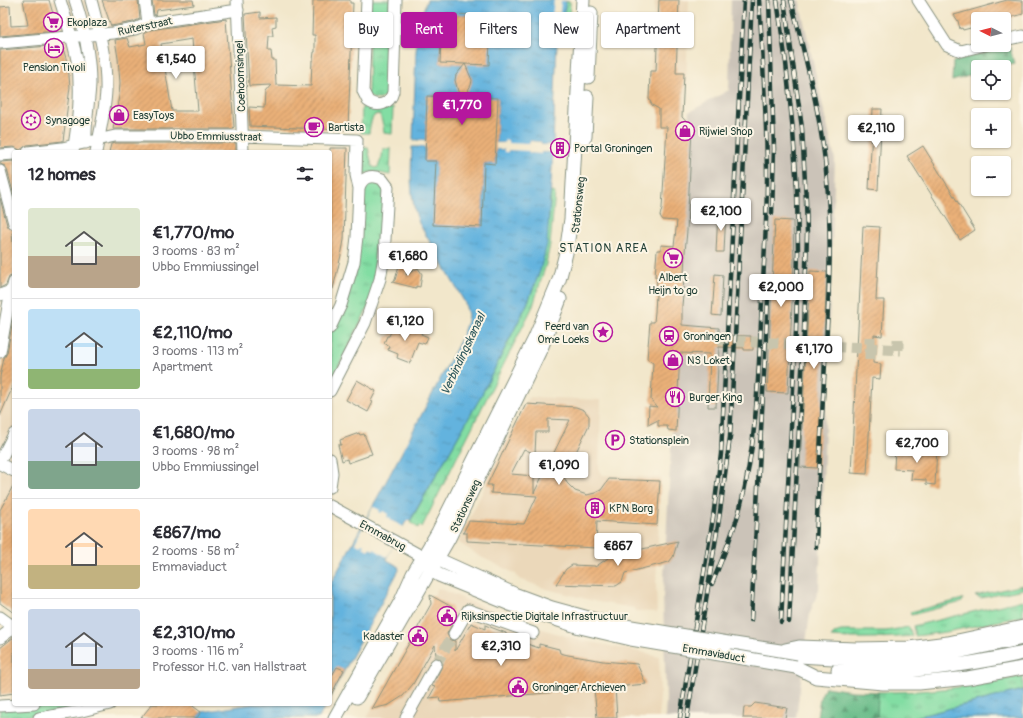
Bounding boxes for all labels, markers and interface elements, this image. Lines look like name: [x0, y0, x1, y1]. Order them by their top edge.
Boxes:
supermarket icon: Ekoplaza: [42, 11, 64, 33]
chip: Buy: [344, 12, 393, 48]
chip: Rent: [401, 12, 457, 48]
chip: Filters: [465, 12, 531, 48]
chip: New: [539, 12, 593, 48]
chip: Apartment: [601, 12, 694, 48]
north arrow: [971, 12, 1011, 52]
map controls: [971, 12, 1011, 196]
street label: Ruiterstraat: [117, 14, 174, 39]
place label: Ekoplaza: [67, 16, 107, 29]
hotel icon: Pension Tivoli: [43, 37, 65, 59]
street label: Coehoornsingel: [233, 40, 248, 112]
pin: €1,540: [143, 46, 209, 80]
text: €1,540: [156, 51, 196, 67]
button: locate: [971, 60, 1011, 100]
place label: Pension Tivoli: [23, 61, 85, 74]
pin: €1,770: [429, 92, 495, 126]
text: €1,770: [442, 97, 482, 113]
shop icon: EasyToys: [108, 104, 130, 126]
button: +: [971, 108, 1011, 148]
synagogue icon: Synagoge: [20, 109, 42, 131]
place label: EasyToys: [133, 109, 174, 122]
place label: Synagoge: [45, 114, 90, 127]
pin: €2,110: [843, 115, 909, 149]
cafe icon: Bartista: [303, 116, 325, 138]
shop icon: Rijwiel Shop: [674, 120, 696, 142]
text: €2,110: [857, 120, 895, 136]
place label: Bartista: [328, 121, 364, 134]
place label: Rijwiel Shop: [699, 125, 753, 138]
street label: Ubbo Emmiusstraat: [170, 129, 262, 144]
building icon: Portal Groningen: [549, 137, 571, 159]
place label: Portal Groningen: [574, 142, 653, 155]
button: −: [971, 156, 1011, 196]
icon: filters: [294, 163, 316, 185]
text: 12 homes: [28, 164, 96, 185]
street label: Stationsweg: [569, 176, 588, 234]
pin: €2,100: [688, 198, 754, 232]
text: €2,100: [700, 203, 742, 219]
text: €1,770/mo: [152, 222, 234, 243]
icon: home: [60, 224, 108, 272]
district label: STATION AREA: [559, 241, 649, 256]
text: 3 rooms · 83 m²: [152, 243, 240, 259]
pin: €1,680: [375, 243, 441, 277]
supermarket icon: Albert Heijn to go: [662, 247, 684, 269]
text: €1,680: [388, 248, 428, 264]
text: Ubbo Emmiussingel: [152, 259, 259, 275]
place label: Albert Heijn to go: [648, 271, 698, 297]
pin: €2,000: [748, 274, 814, 308]
text: €2,000: [758, 279, 804, 295]
pin: €1,120: [372, 308, 438, 342]
water label: Verbindingskanaal: [438, 310, 490, 398]
text: €1,120: [386, 313, 424, 329]
place label: Peerd van Ome Loeks: [537, 320, 589, 346]
place icon: Peerd van Ome Loeks: [592, 321, 614, 343]
text: €2,110/mo: [152, 322, 232, 343]
icon: home: [60, 325, 108, 373]
station icon: Groningen: [658, 325, 680, 347]
place label: Groningen: [683, 330, 731, 343]
pin: €1,170: [781, 336, 847, 370]
text: €1,170: [795, 341, 833, 357]
text: 3 rooms · 113 m²: [152, 343, 243, 359]
shop icon: NS Loket: [662, 349, 684, 371]
place label: NS Loket: [687, 354, 730, 367]
text: Apartment: [152, 359, 213, 375]
restaurant icon: Burger King: [664, 386, 686, 408]
place label: Burger King: [689, 391, 743, 404]
text: €1,680/mo: [152, 422, 235, 443]
icon: home: [60, 425, 108, 473]
parking icon: Stationsplein: [604, 429, 626, 451]
pin: €2,700: [884, 430, 950, 464]
place label: Stationsplein: [629, 434, 689, 447]
text: €2,700: [895, 435, 939, 451]
text: 3 rooms · 98 m²: [152, 443, 239, 459]
pin: €1,090: [526, 452, 592, 486]
text: €1,090: [538, 457, 580, 473]
text: Ubbo Emmiussingel: [152, 459, 259, 475]
street label: Stationsweg: [447, 477, 484, 535]
building icon: KPN Borg: [584, 497, 606, 519]
place label: KPN Borg: [609, 502, 654, 515]
street label: Emmabrug: [357, 517, 409, 554]
text: €867/mo: [152, 522, 221, 543]
icon: home: [60, 525, 108, 573]
pin: €867: [594, 533, 642, 567]
text: €867: [603, 538, 633, 554]
text: 2 rooms · 58 m²: [152, 543, 239, 559]
text: Emmaviaduct: [152, 559, 227, 575]
public building icon: Rijksinspectie Digitale Infrastructuur: [436, 605, 458, 627]
place label: Rijksinspectie Digitale Infrastructuur: [461, 610, 628, 623]
text: €2,310/mo: [152, 622, 235, 643]
icon: home: [60, 625, 108, 673]
public building icon: Kadaster: [407, 625, 429, 647]
place label: Kadaster: [363, 630, 404, 643]
pin: €2,310: [468, 633, 534, 667]
text: €2,310: [481, 638, 521, 654]
street label: Emmaviaduct: [682, 642, 747, 665]
text: 3 rooms · 116 m²: [152, 643, 244, 659]
text: Professor H.C. van Hallstraat: [152, 659, 306, 675]
public building icon: Groninger Archieven: [507, 676, 529, 698]
place label: Groninger Archieven: [532, 681, 626, 694]

